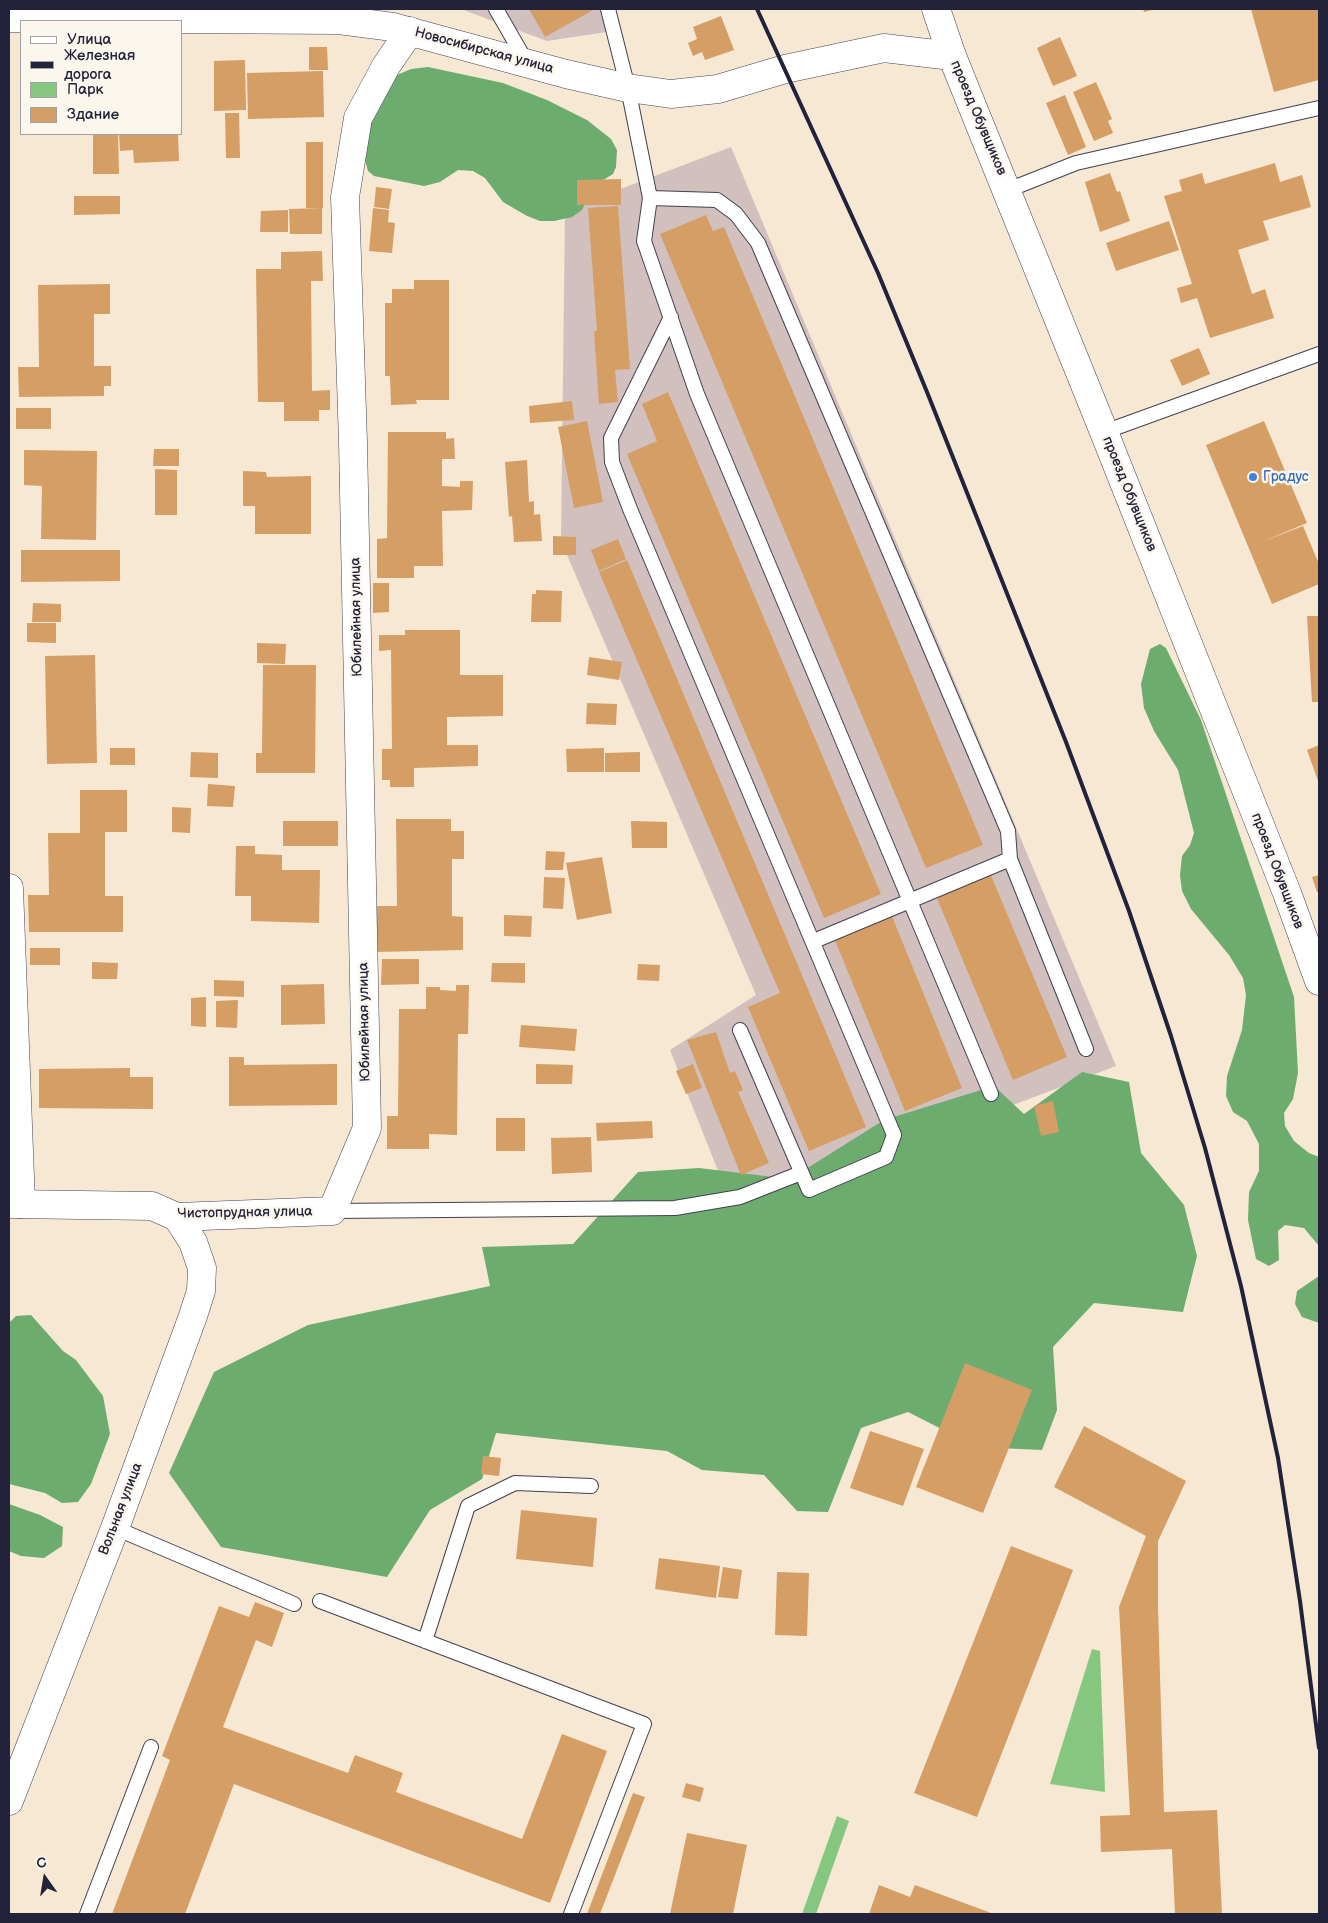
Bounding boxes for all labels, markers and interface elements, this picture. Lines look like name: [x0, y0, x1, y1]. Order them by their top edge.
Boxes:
legend: [20, 20, 182, 135]
street label: Новосибирская улица: [413, 24, 555, 78]
text: Улица: [67, 30, 111, 49]
text: Железная дорога: [64, 46, 135, 84]
street label: проезд Обувщиков: [946, 58, 1010, 178]
text: Парк: [67, 80, 104, 99]
text: Здание: [67, 105, 119, 124]
street label: проезд Обувщиков: [1098, 434, 1160, 554]
place label: Градус: [1263, 469, 1309, 485]
marker: Градус: [1247, 471, 1259, 483]
street label: Юбилейная улица: [348, 557, 366, 677]
street label: проезд Обувщиков: [1247, 811, 1307, 931]
street label: Юбилейная улица: [356, 962, 374, 1082]
street label: Чистопрудная улица: [177, 1203, 313, 1223]
street label: Вольная улица: [96, 1461, 146, 1557]
north arrow: [20, 1853, 70, 1903]
text: С: [35, 1854, 48, 1872]

